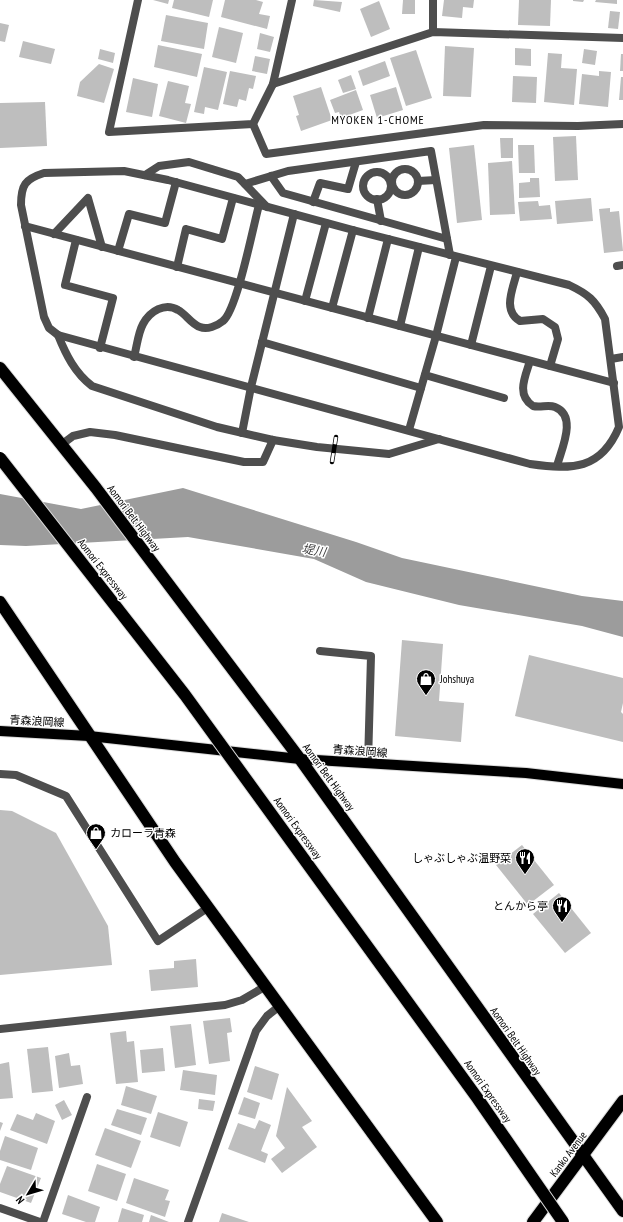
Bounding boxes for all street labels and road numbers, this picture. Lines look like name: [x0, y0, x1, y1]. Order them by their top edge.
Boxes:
street label: Aomori Belt Highway: [104, 482, 164, 555]
street label: Aomori Expressway: [75, 536, 132, 603]
street label: 青森浪岡線: [9, 713, 65, 729]
street label: Aomori Belt Highway: [300, 741, 359, 814]
street label: 青森浪岡線: [332, 742, 388, 760]
street label: Aomori Expressway: [271, 794, 326, 863]
street label: Aomori Belt Highway: [487, 1004, 545, 1078]
street label: Aomori Expressway: [461, 1057, 515, 1126]
street label: Kanko Avenue: [546, 1128, 590, 1179]

